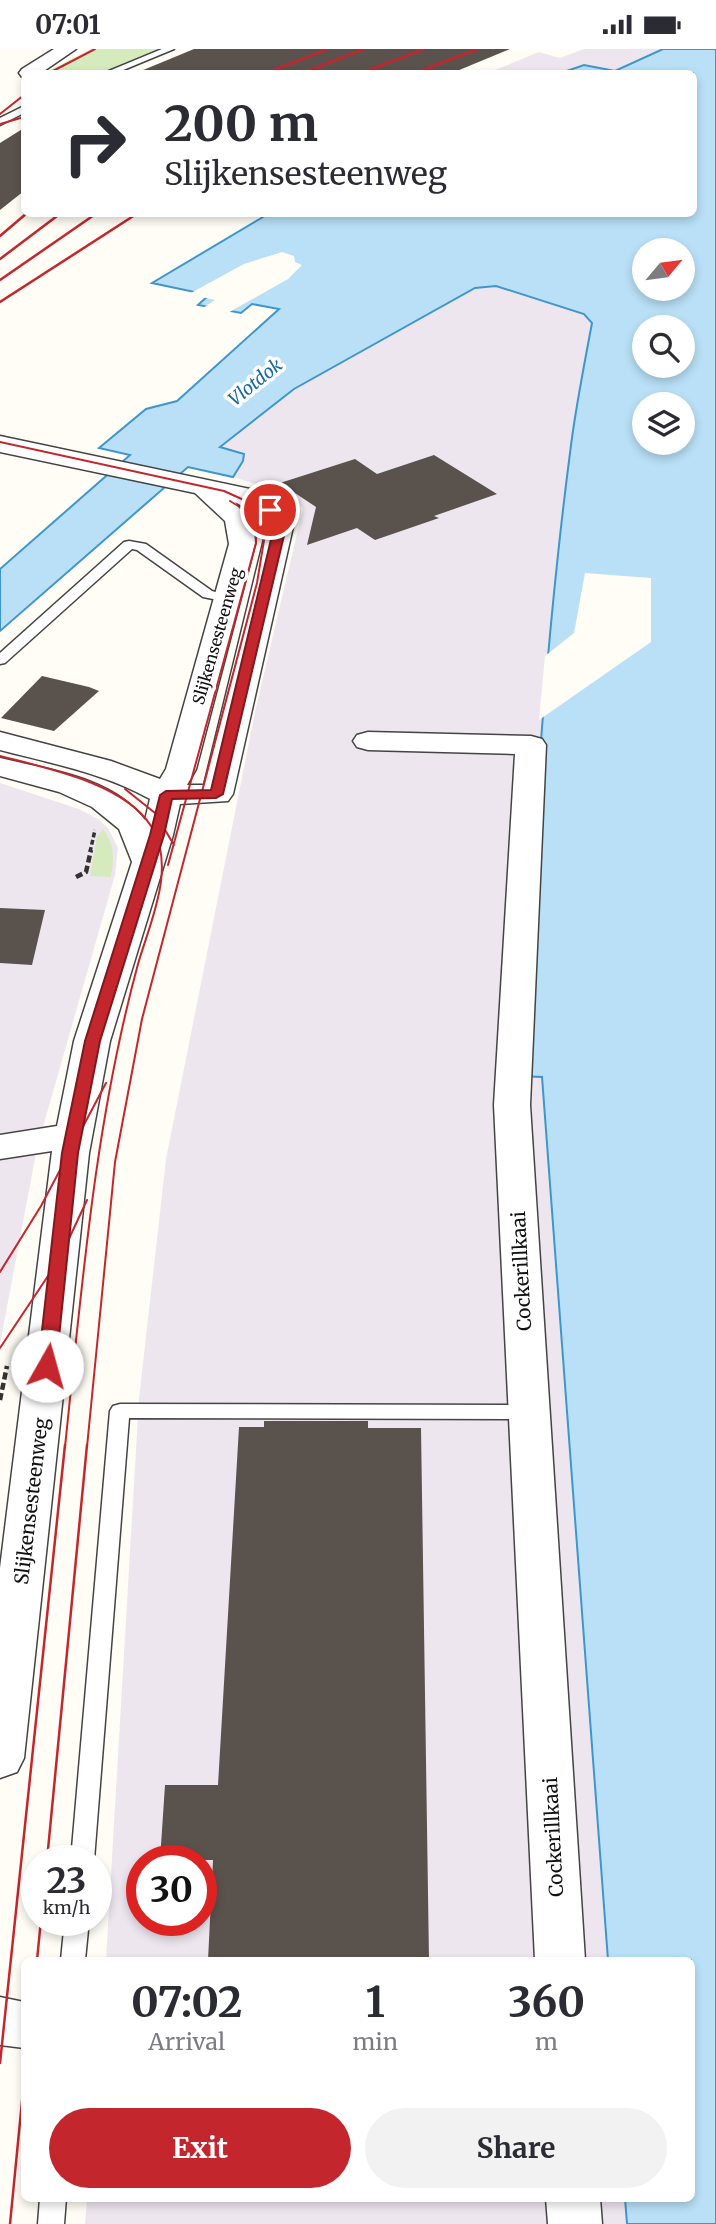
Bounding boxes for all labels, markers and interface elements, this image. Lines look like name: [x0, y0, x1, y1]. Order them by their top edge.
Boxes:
text: 07:01: [35, 8, 101, 41]
text: 200 m: [164, 93, 318, 154]
icon: right: [49, 98, 140, 189]
text: Slijkensesteenweg: [164, 154, 447, 194]
north arrow: [632, 238, 695, 301]
map controls: [632, 238, 695, 455]
button: search: [632, 315, 695, 378]
water label: Vlotdok: [224, 353, 287, 411]
button: layers: [632, 392, 695, 455]
pin: [240, 480, 300, 540]
icon: arrive: [251, 491, 289, 529]
street label: Slijkensesteenweg: [188, 565, 246, 707]
street label: Cockerillkaai: [506, 1210, 536, 1332]
position arrow: [10, 1329, 84, 1403]
street label: Slijkensesteenweg: [9, 1416, 53, 1586]
street label: Cockerillkaai: [538, 1776, 568, 1898]
speed limit sign: 30: [126, 1845, 217, 1936]
text: 23: [47, 1859, 86, 1903]
text: km/h: [43, 1896, 90, 1919]
text: 07:02: [131, 1976, 243, 2028]
text: 1: [366, 1976, 385, 2028]
text: 360: [508, 1976, 585, 2028]
text: Arrival: [148, 2027, 225, 2056]
text: min: [353, 2027, 398, 2056]
text: m: [535, 2027, 558, 2056]
button: Exit: [49, 2108, 351, 2188]
button: Share: [365, 2108, 667, 2188]

